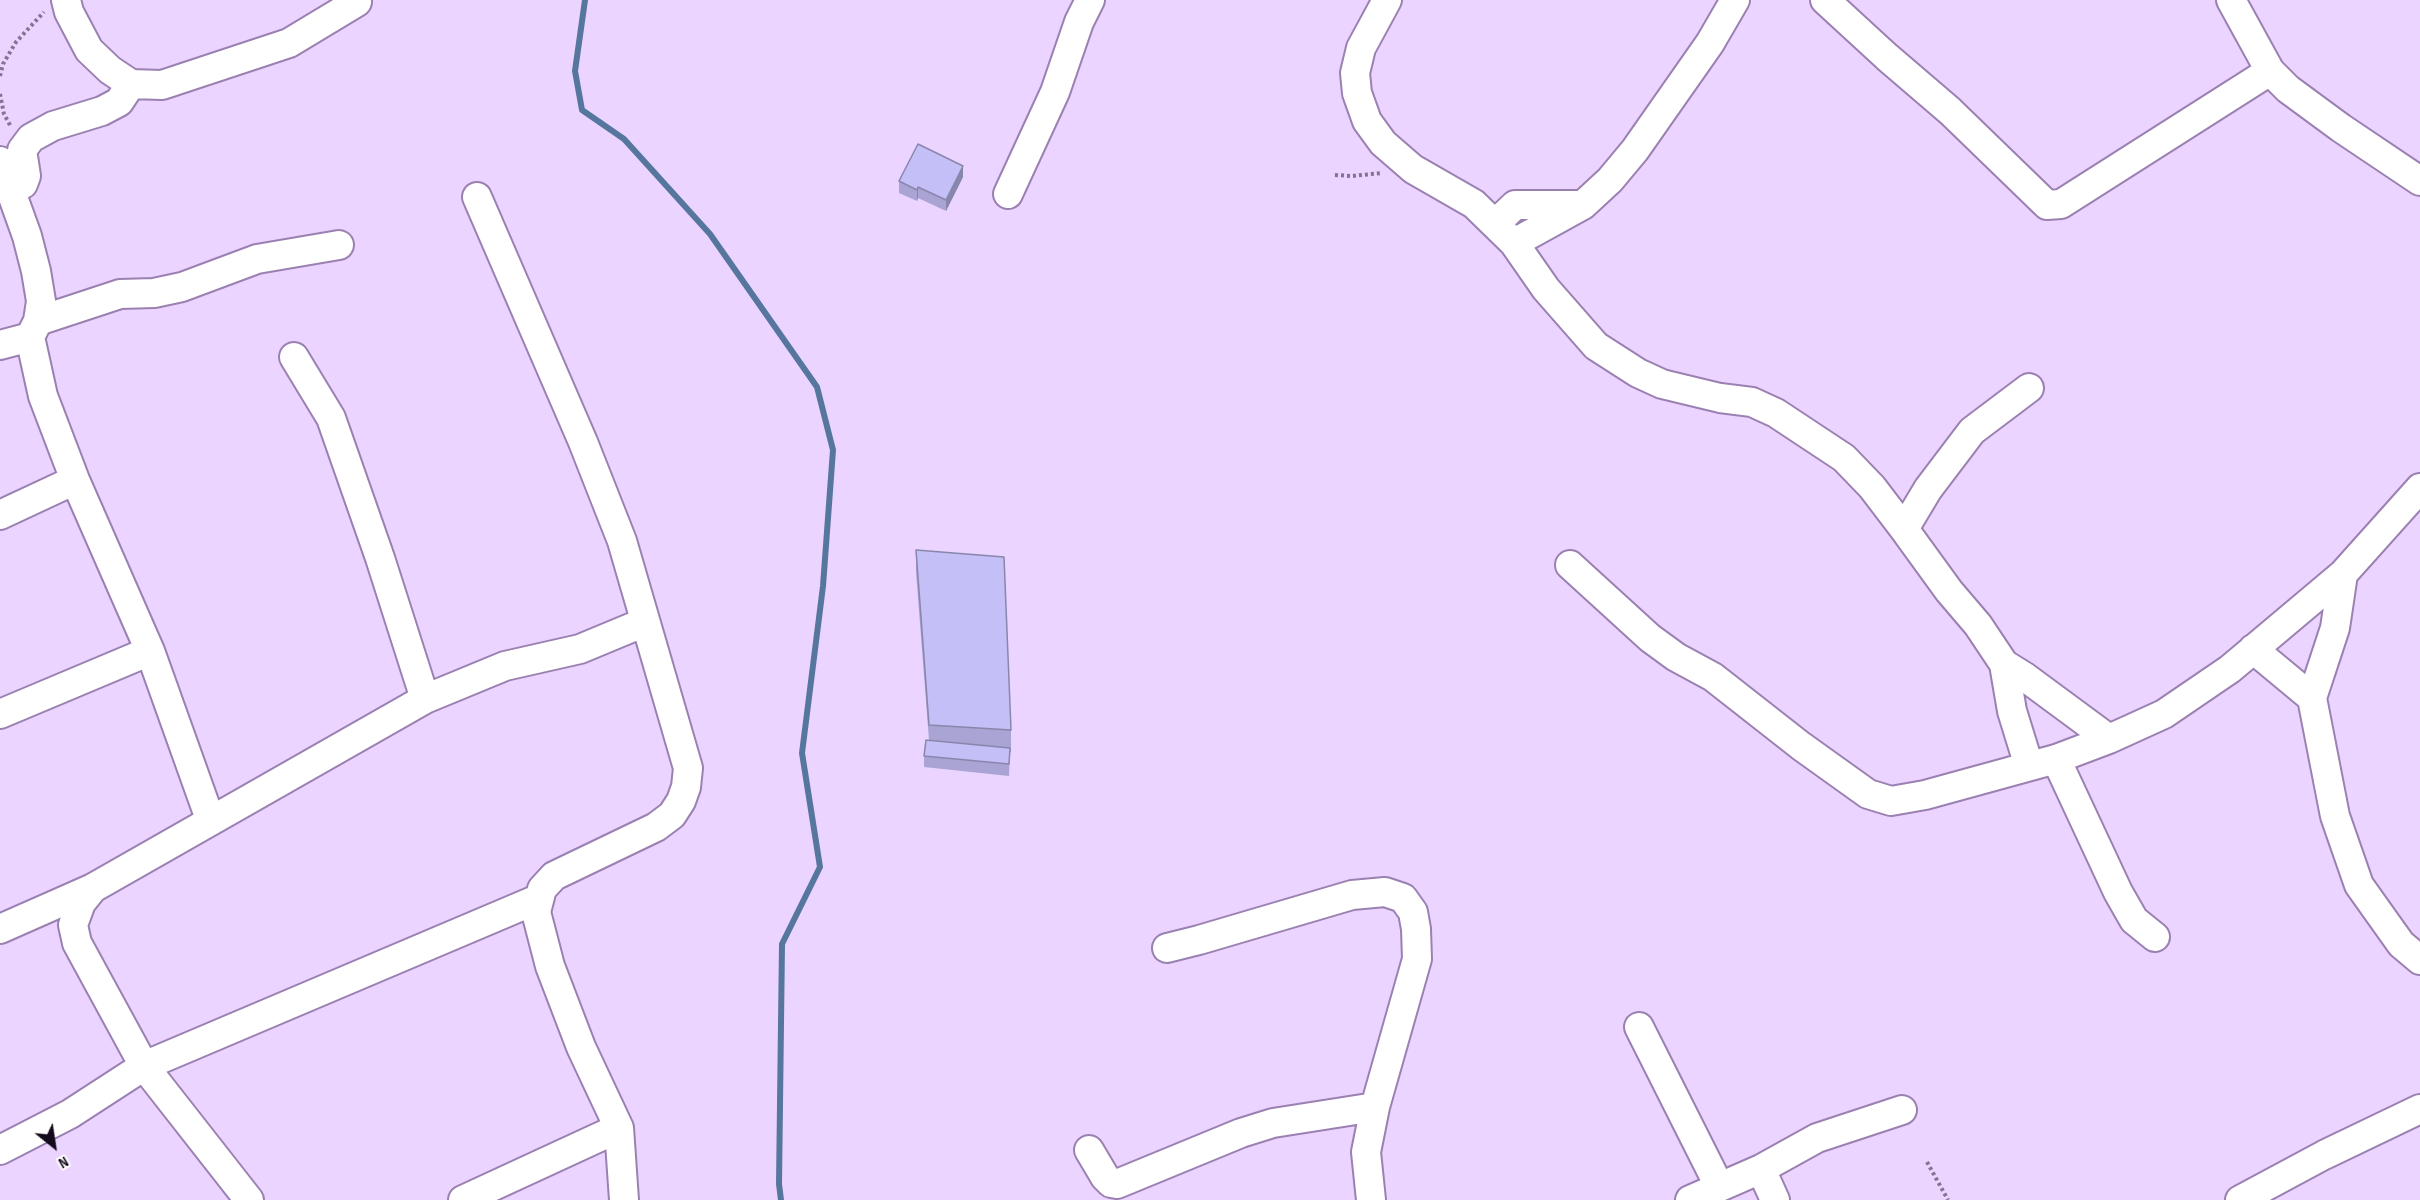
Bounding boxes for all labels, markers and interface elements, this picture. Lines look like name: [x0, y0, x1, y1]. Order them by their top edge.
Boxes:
north arrow: [24, 1116, 84, 1176]
text: N: [55, 1152, 72, 1172]

